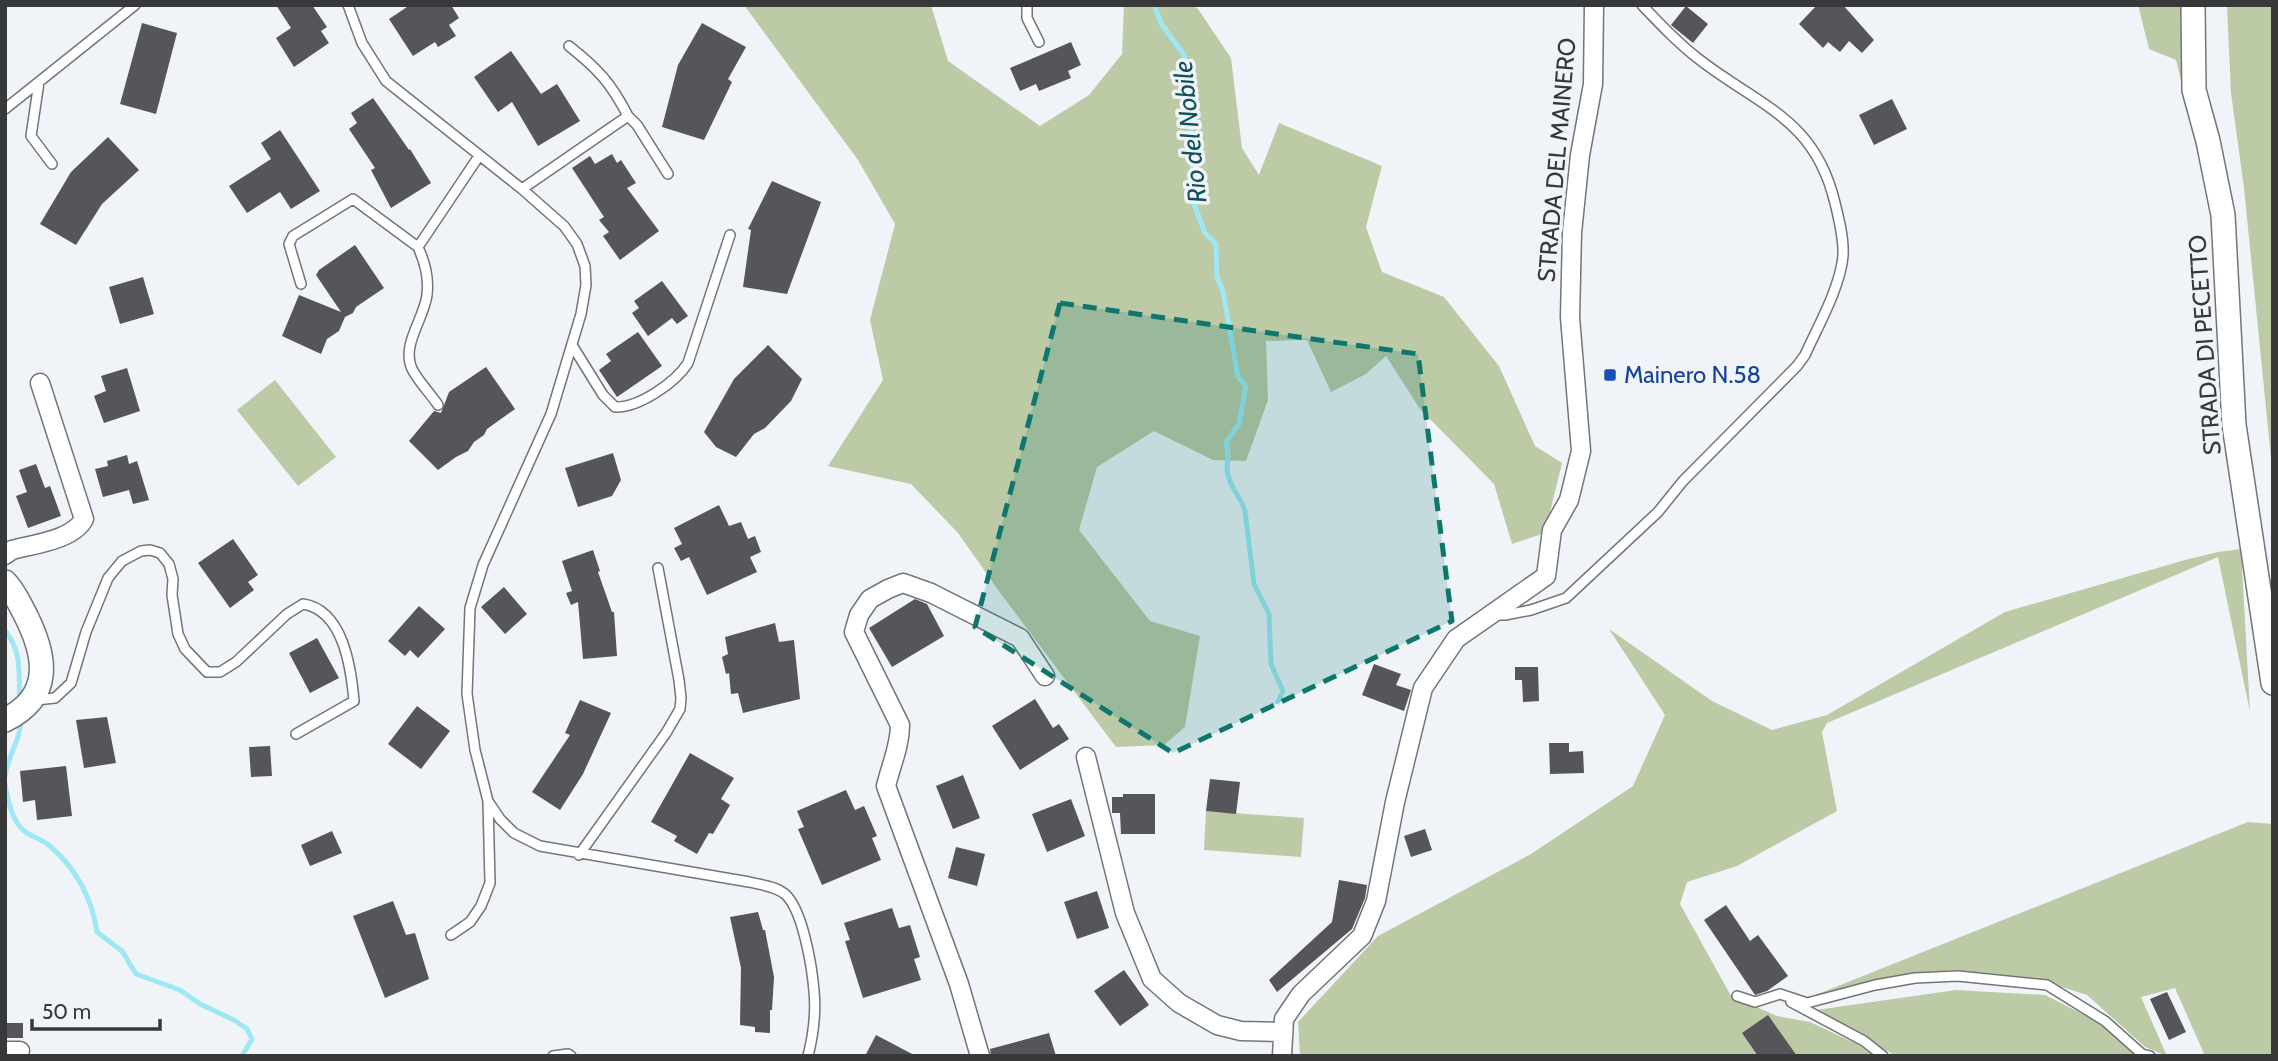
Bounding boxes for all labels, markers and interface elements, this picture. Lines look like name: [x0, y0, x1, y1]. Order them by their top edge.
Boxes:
street label: STRADA DEL MAINERO: [1531, 37, 1582, 283]
water label: Rio del Nobile: [1167, 59, 1213, 205]
street label: STRADA DI PECETTO: [2182, 234, 2227, 456]
place label: Mainero N.58: [1624, 360, 1761, 389]
marker: Mainero N.58: [1602, 367, 1618, 383]
scale bar: [32, 988, 159, 1032]
text: 50 m: [42, 999, 91, 1024]

